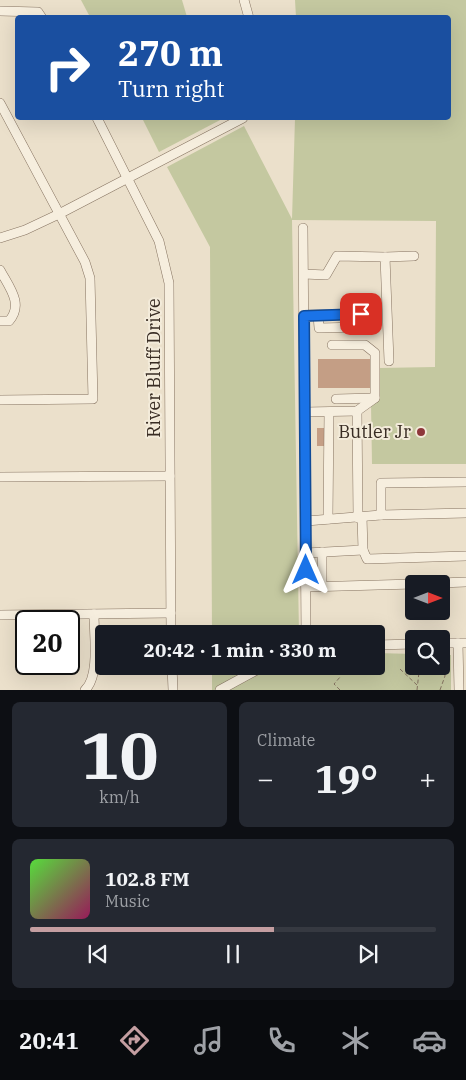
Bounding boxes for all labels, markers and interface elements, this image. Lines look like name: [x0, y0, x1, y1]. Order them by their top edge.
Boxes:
text: 270 m: [118, 30, 223, 76]
icon: right: [35, 35, 100, 100]
text: Turn right: [118, 74, 225, 103]
pin: [340, 293, 382, 335]
street label: River Bluff Drive: [142, 298, 165, 438]
icon: arrive: [347, 300, 375, 328]
place label: Butler Jr: [338, 420, 411, 443]
marker: Butler Jr: [415, 426, 427, 438]
position arrow: [279, 543, 331, 595]
north arrow: [405, 575, 450, 620]
map controls: [405, 575, 450, 675]
speed limit sign: 20: [15, 610, 80, 675]
button: search: [405, 630, 450, 675]
text: 20:42 · 1 min · 330 m: [144, 638, 336, 662]
text: 10: [80, 712, 159, 797]
text: Climate: [257, 730, 315, 750]
text: 19°: [315, 754, 378, 803]
text: −: [257, 760, 274, 797]
text: +: [419, 760, 436, 797]
text: km/h: [99, 787, 140, 807]
text: 102.8 FM: [105, 867, 190, 891]
text: Music: [105, 891, 150, 911]
icon: previous: [84, 940, 112, 968]
icon: pause: [219, 940, 247, 968]
icon: next: [354, 940, 382, 968]
icon: directions: [117, 1023, 152, 1058]
icon: music: [191, 1023, 226, 1058]
icon: phone: [264, 1023, 299, 1058]
icon: climate: [338, 1023, 373, 1058]
icon: car: [412, 1023, 447, 1058]
text: 20:41: [19, 1026, 79, 1055]

